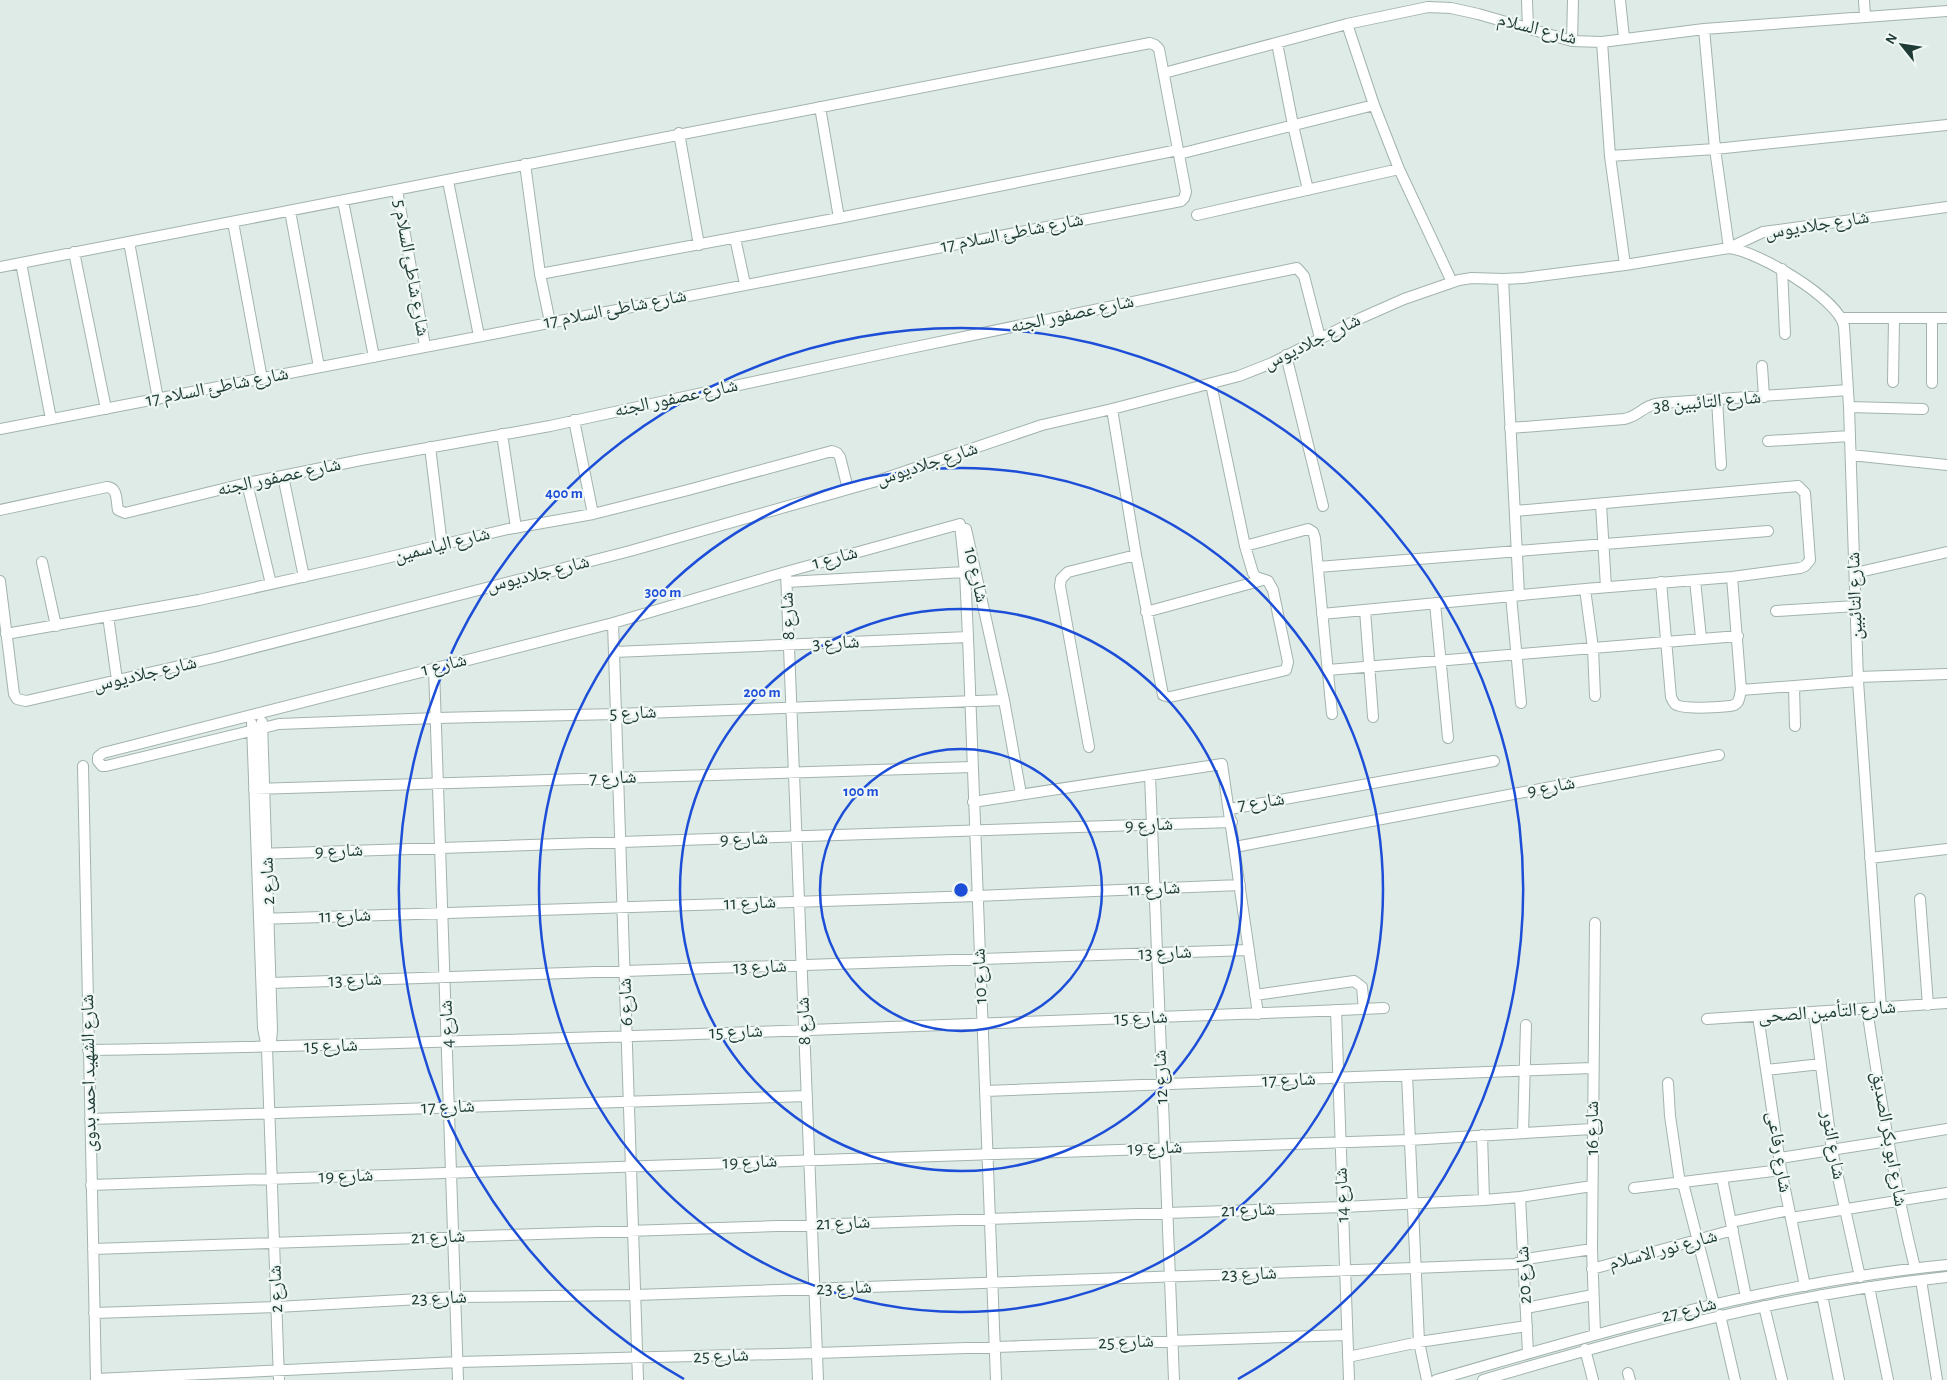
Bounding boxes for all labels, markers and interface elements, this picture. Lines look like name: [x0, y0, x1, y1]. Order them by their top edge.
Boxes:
street label: شارع السلام: [1495, 10, 1579, 51]
north arrow: [1877, 20, 1927, 70]
text: N: [1883, 31, 1900, 47]
street label: شارع شاطئ السلام 5: [387, 198, 432, 338]
street label: شارع جلاديوس: [1763, 207, 1871, 244]
street label: شارع شاطئ السلام 17: [939, 210, 1086, 259]
street label: شارع شاطئ السلام 17: [542, 286, 689, 335]
street label: شارع عصفور الجنه: [1009, 292, 1136, 337]
street label: شارع جلاديوس: [1260, 310, 1364, 375]
street label: شارع شاطئ السلام 17: [144, 364, 291, 413]
street label: شارع عصفور الجنه: [613, 376, 740, 421]
street label: شارع التائبين 38: [1652, 388, 1762, 417]
street label: شارع جلاديوس: [874, 439, 980, 490]
street label: شارع عصفور الجنه: [216, 455, 343, 500]
text: 400 m: [545, 486, 583, 501]
street label: شارع الياسمين: [392, 524, 492, 567]
street label: شارع 1: [810, 543, 860, 574]
street label: شارع 10: [959, 546, 992, 605]
street label: شارع جلاديوس: [485, 552, 592, 597]
street label: شارع التائبين: [1844, 552, 1867, 640]
text: 300 m: [645, 585, 681, 600]
street label: شارع 8: [778, 592, 799, 640]
street label: شارع 3: [812, 632, 860, 655]
street label: شارع 1: [419, 650, 469, 681]
street label: شارع جلاديوس: [91, 653, 199, 696]
text: 200 m: [743, 685, 781, 700]
street label: شارع 5: [609, 703, 657, 724]
street label: شارع 7: [589, 768, 637, 789]
street label: شارع 9: [1526, 773, 1577, 802]
text: 100 m: [843, 784, 879, 799]
street label: شارع 7: [1236, 789, 1286, 816]
street label: شارع 9: [1125, 815, 1173, 836]
street label: شارع 9: [720, 829, 768, 850]
street label: شارع 9: [315, 841, 363, 862]
street label: شارع 2: [258, 857, 279, 905]
street label: شارع 11: [1127, 878, 1181, 901]
centre of rings: [952, 881, 970, 899]
street label: شارع 11: [724, 893, 777, 914]
street label: شارع 11: [319, 906, 372, 927]
street label: شارع 13: [1138, 943, 1192, 964]
street label: شارع 10: [970, 948, 991, 1004]
street label: شارع 13: [733, 957, 787, 978]
street label: شارع 13: [328, 970, 382, 991]
street label: شارع 6: [616, 978, 637, 1026]
street label: شارع الشهيد احمد بدوى: [78, 994, 101, 1152]
street label: شارع التأمين الصحى: [1757, 995, 1897, 1027]
street label: شارع 8: [794, 997, 815, 1045]
street label: شارع 4: [437, 999, 458, 1049]
street label: شارع 15: [1114, 1008, 1168, 1029]
street label: شارع 15: [709, 1022, 763, 1043]
street label: شارع 15: [304, 1036, 358, 1057]
street label: شارع 12: [1151, 1049, 1172, 1105]
street label: شارع 17: [1262, 1070, 1316, 1091]
street label: شارع ابو بكر الصديق: [1867, 1070, 1910, 1208]
street label: شارع 17: [421, 1097, 475, 1118]
street label: شارع 16: [1583, 1101, 1603, 1155]
street label: شارع النور: [1816, 1108, 1848, 1181]
street label: شارع رفاعى: [1762, 1110, 1795, 1194]
street label: شارع 19: [1127, 1138, 1183, 1159]
street label: شارع 19: [722, 1152, 778, 1173]
street label: شارع 19: [318, 1166, 374, 1187]
street label: شارع 14: [1332, 1167, 1353, 1223]
street label: شارع 21: [1220, 1200, 1276, 1221]
street label: شارع 21: [815, 1213, 871, 1234]
street label: شارع نور الاسلام: [1607, 1226, 1720, 1277]
street label: شارع 21: [410, 1227, 466, 1248]
street label: شارع 20: [1513, 1246, 1536, 1304]
street label: شارع 23: [1221, 1264, 1277, 1285]
street label: شارع 2: [266, 1265, 287, 1313]
street label: شارع 23: [816, 1278, 872, 1299]
street label: شارع 23: [411, 1288, 467, 1309]
street label: شارع 27: [1660, 1294, 1719, 1327]
street label: شارع 25: [1098, 1332, 1154, 1353]
street label: شارع 25: [693, 1346, 749, 1367]

